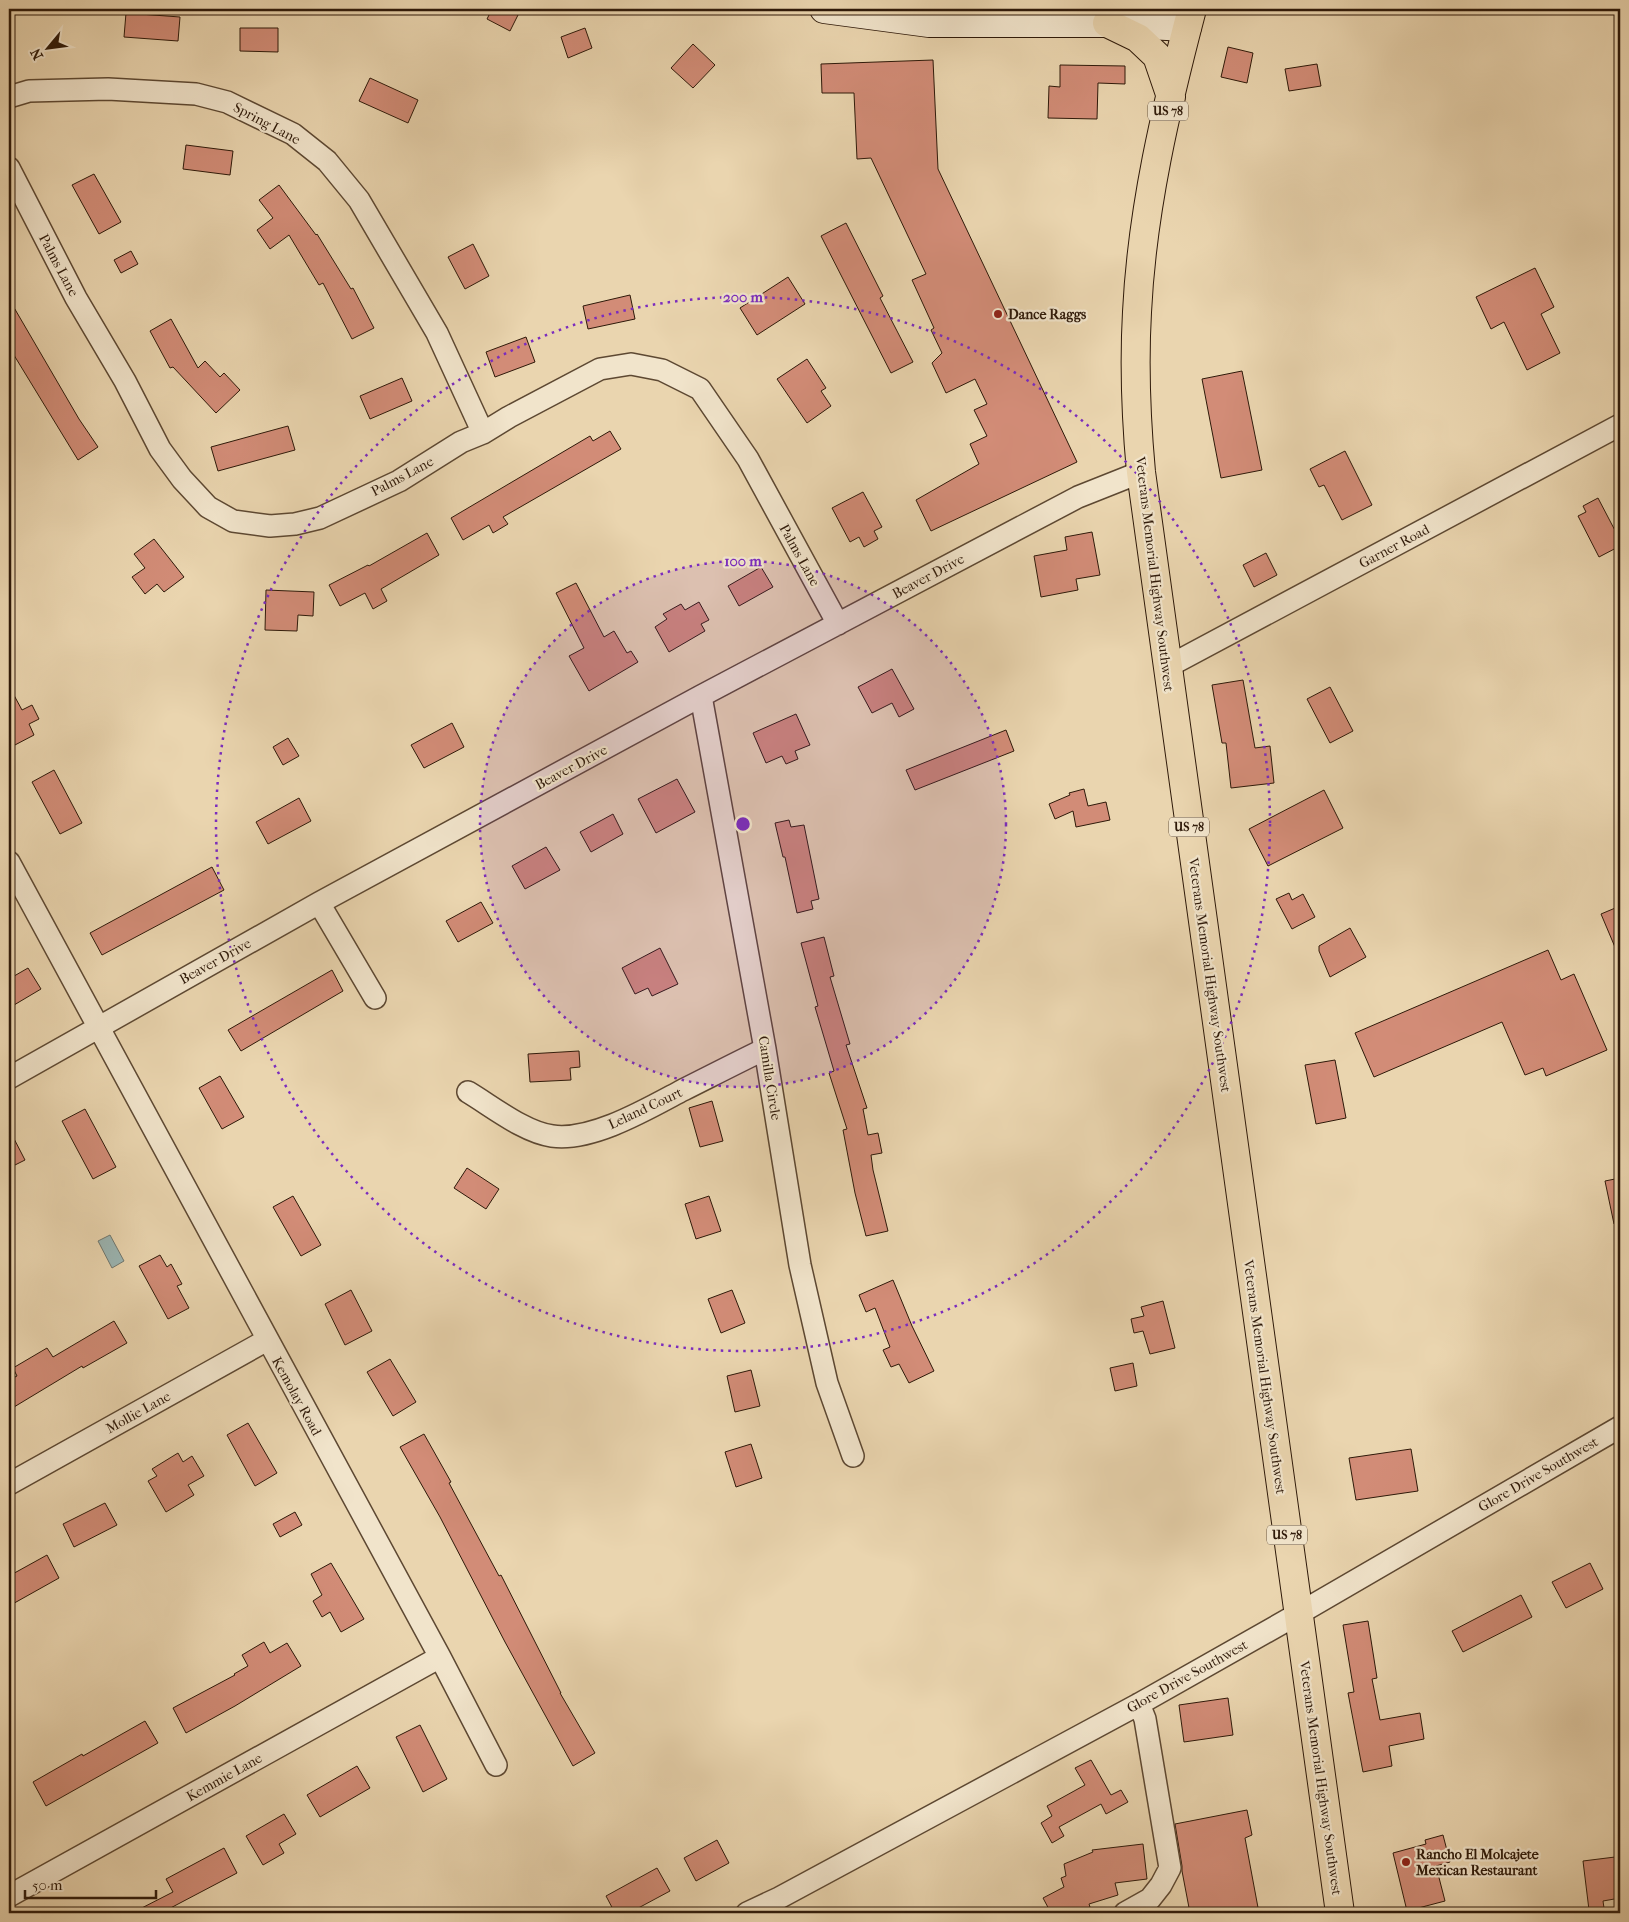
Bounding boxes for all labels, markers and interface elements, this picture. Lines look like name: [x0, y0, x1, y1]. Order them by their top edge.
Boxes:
north arrow: [22, 22, 72, 72]
text: N: [27, 45, 47, 63]
street label: Spring Lane: [230, 99, 303, 148]
road number: US 78: [1148, 102, 1188, 120]
street label: Palms Lane: [35, 231, 82, 299]
text: 200 m: [723, 288, 763, 306]
place label: Dance Raggs: [1008, 306, 1087, 323]
marker: Dance Raggs: [992, 308, 1004, 320]
street label: Palms Lane: [368, 453, 436, 500]
street label: Veterans Memorial Highway Southwest: [1132, 455, 1177, 692]
street label: Palms Lane: [776, 521, 824, 589]
street label: Garner Road: [1356, 521, 1433, 572]
street label: Beaver Drive: [889, 550, 967, 603]
text: 100 m: [724, 552, 762, 570]
street label: Beaver Drive: [532, 741, 610, 794]
centre of rings: [734, 815, 752, 833]
road number: US 78: [1169, 818, 1209, 836]
street label: Veterans Memorial Highway Southwest: [1184, 856, 1234, 1093]
street label: Beaver Drive: [177, 935, 254, 988]
street label: Camilla Circle: [754, 1035, 785, 1121]
street label: Leland Court: [605, 1084, 685, 1133]
street label: Veterans Memorial Highway Southwest: [1239, 1258, 1289, 1495]
street label: Kemolay Road: [268, 1354, 325, 1439]
street label: Mollie Lane: [103, 1388, 174, 1437]
street label: Glore Drive Southwest: [1475, 1433, 1601, 1516]
road number: US 78: [1267, 1526, 1307, 1544]
street label: Glore Drive Southwest: [1124, 1636, 1251, 1717]
street label: Veterans Memorial Highway Southwest: [1295, 1659, 1345, 1896]
street label: Kemmie Lane: [183, 1750, 265, 1805]
place label: Rancho El Molcajete Mexican Restaurant: [1415, 1846, 1539, 1879]
marker: Rancho El Molcajete Mexican Restaurant: [1400, 1856, 1412, 1868]
scale bar: [25, 1867, 156, 1899]
text: 50 m: [32, 1876, 63, 1894]

